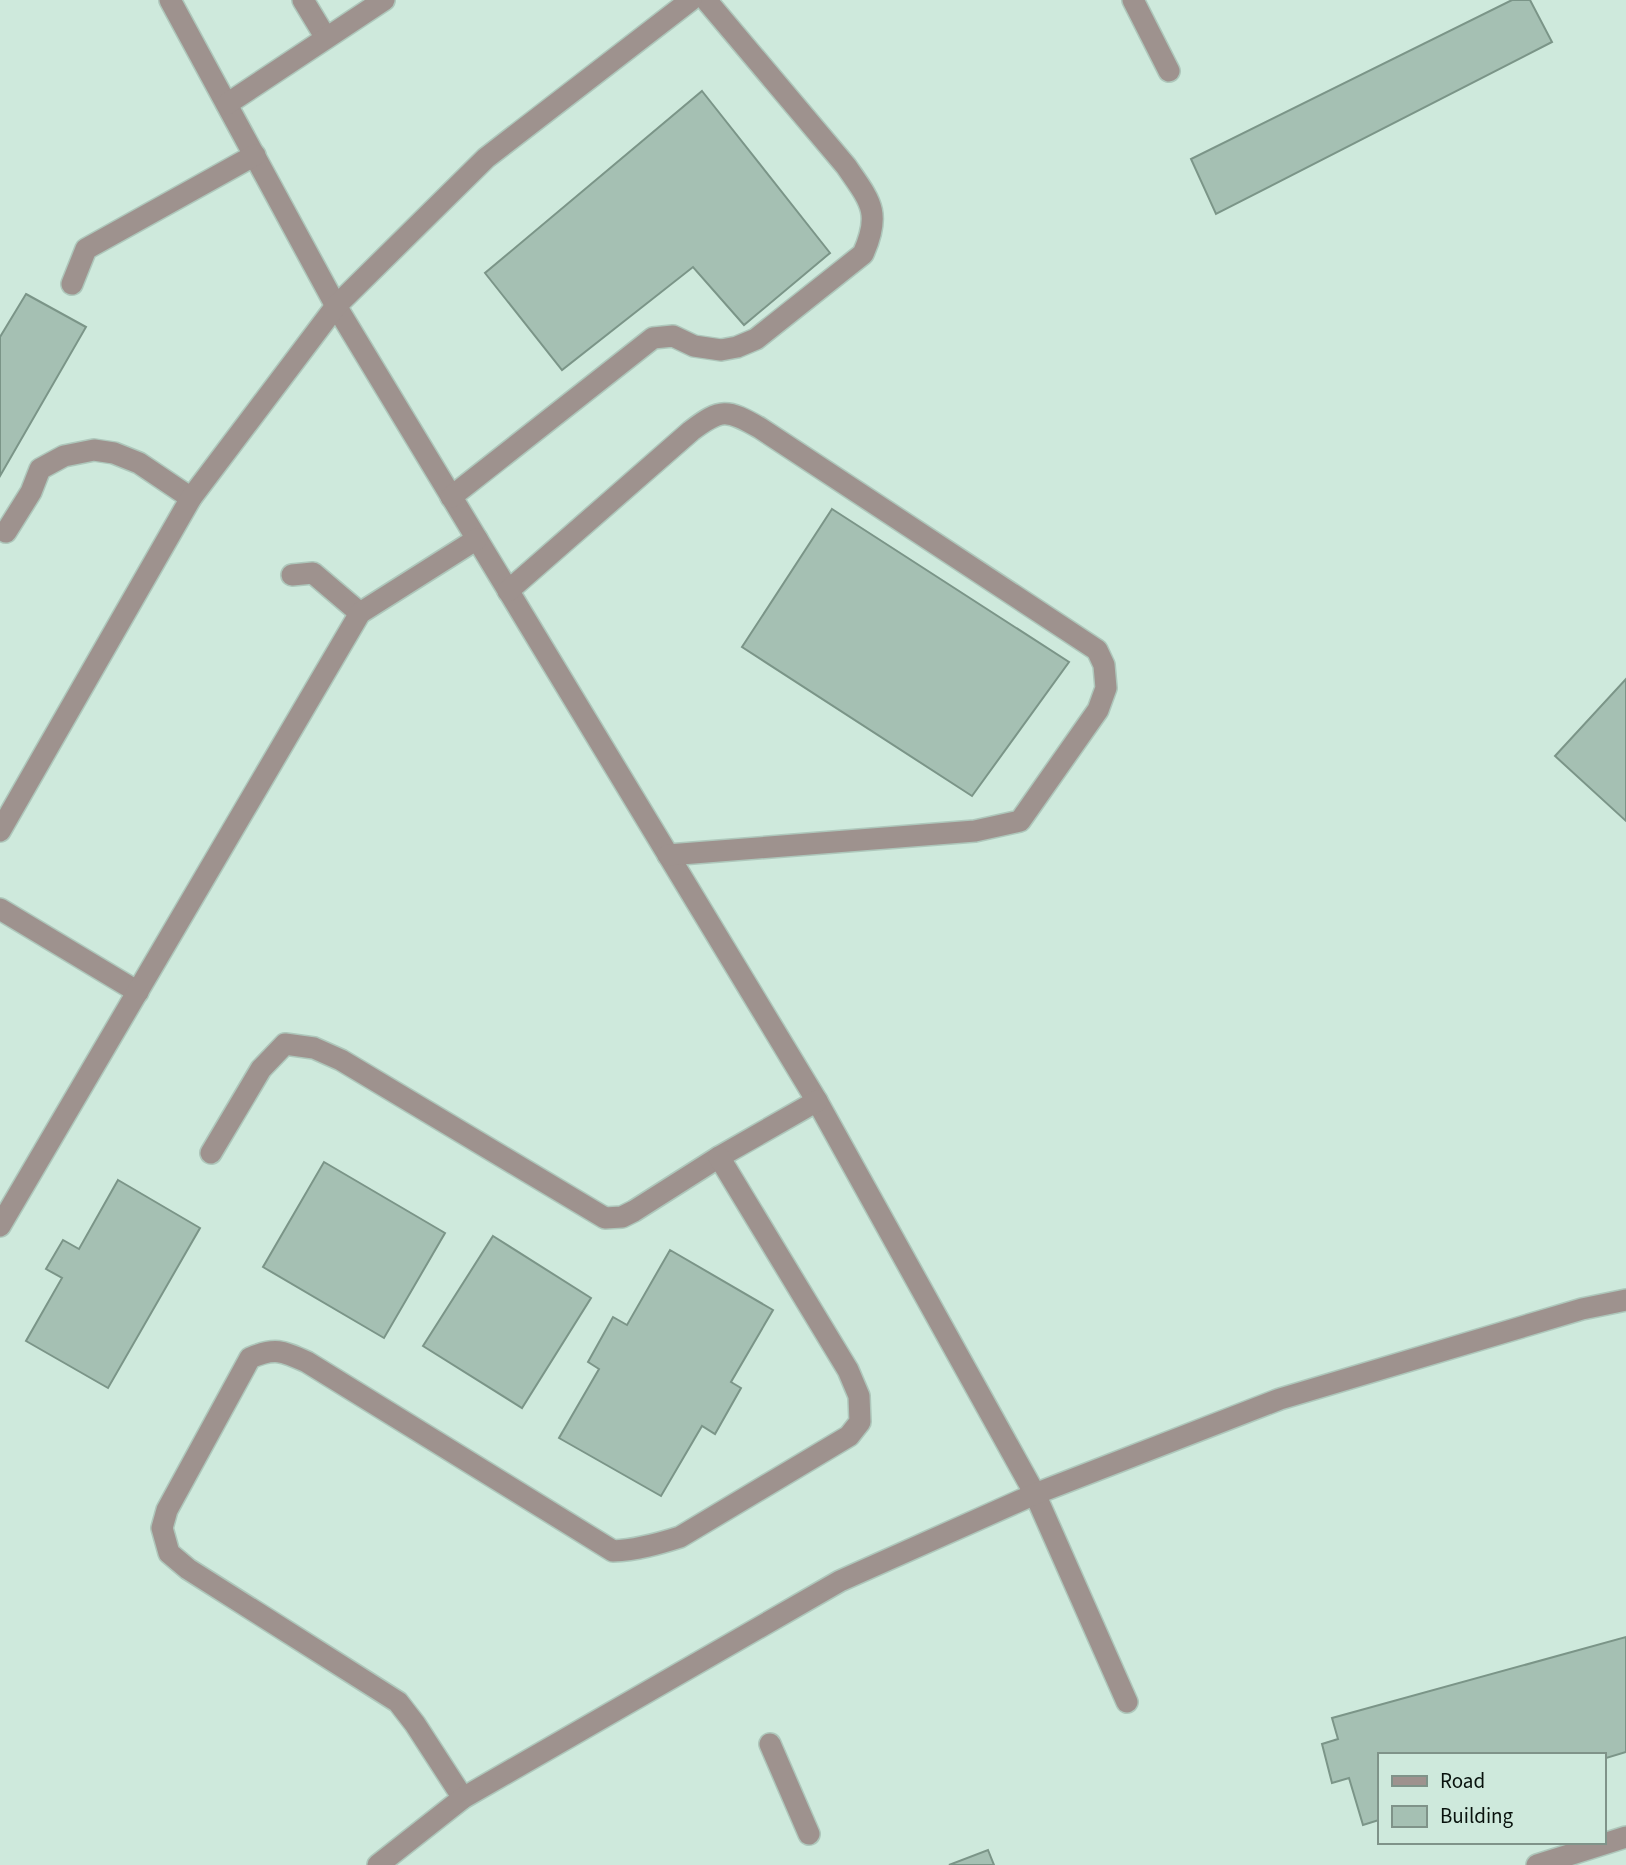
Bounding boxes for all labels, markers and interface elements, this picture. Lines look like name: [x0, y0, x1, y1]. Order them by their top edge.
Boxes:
legend: [1378, 1753, 1605, 1844]
text: Road: [1440, 1766, 1485, 1796]
text: Building: [1440, 1801, 1514, 1831]

